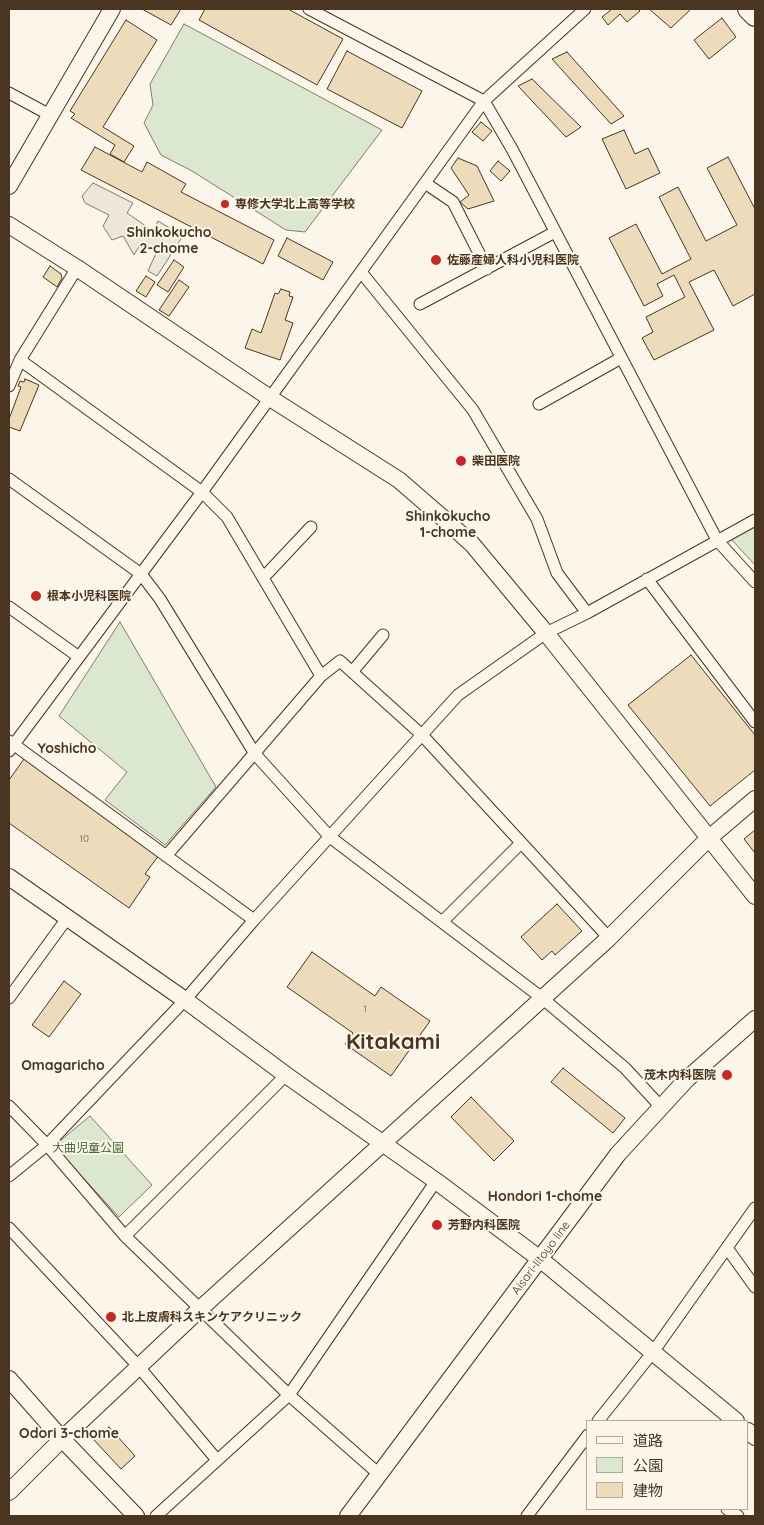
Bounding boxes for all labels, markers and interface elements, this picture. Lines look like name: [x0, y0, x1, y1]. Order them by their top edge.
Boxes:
place label: 専修大学北上高等学校: [235, 197, 355, 211]
marker: 専修大学北上高等学校: [219, 198, 231, 210]
district label: Shinkokucho 2-chome: [127, 225, 211, 258]
marker: 佐藤産婦人科小児科医院: [429, 253, 443, 267]
place label: 佐藤産婦人科小児科医院: [447, 253, 579, 267]
marker: 柴田医院: [454, 454, 468, 468]
place label: 柴田医院: [472, 454, 520, 468]
district label: Shinkokucho 1-chome: [406, 509, 490, 542]
marker: 根本小児科医院: [29, 589, 43, 603]
place label: 根本小児科医院: [47, 589, 131, 603]
district label: Yoshicho: [38, 741, 96, 757]
house number: 10: [79, 833, 89, 845]
house number: 1: [363, 1003, 367, 1015]
district label: Kitakami: [346, 1029, 440, 1055]
district label: Omagaricho: [21, 1058, 105, 1074]
place label: 茂木内科医院: [644, 1068, 716, 1082]
marker: 茂木内科医院: [720, 1068, 734, 1082]
park label: 大曲児童公園: [52, 1141, 124, 1155]
district label: Hondori 1-chome: [488, 1189, 602, 1205]
marker: 芳野内科医院: [430, 1218, 444, 1232]
place label: 芳野内科医院: [448, 1218, 520, 1232]
street label: Aisari-Iitoyo line: [509, 1218, 573, 1298]
marker: 北上皮膚科スキンケアクリニック: [104, 1310, 118, 1324]
place label: 北上皮膚科スキンケアクリニック: [122, 1310, 302, 1324]
legend: [586, 1420, 749, 1510]
district label: Odori 3-chome: [19, 1426, 119, 1442]
text: 道路: [633, 1431, 663, 1450]
text: 公園: [633, 1456, 663, 1475]
text: 建物: [633, 1481, 663, 1500]

